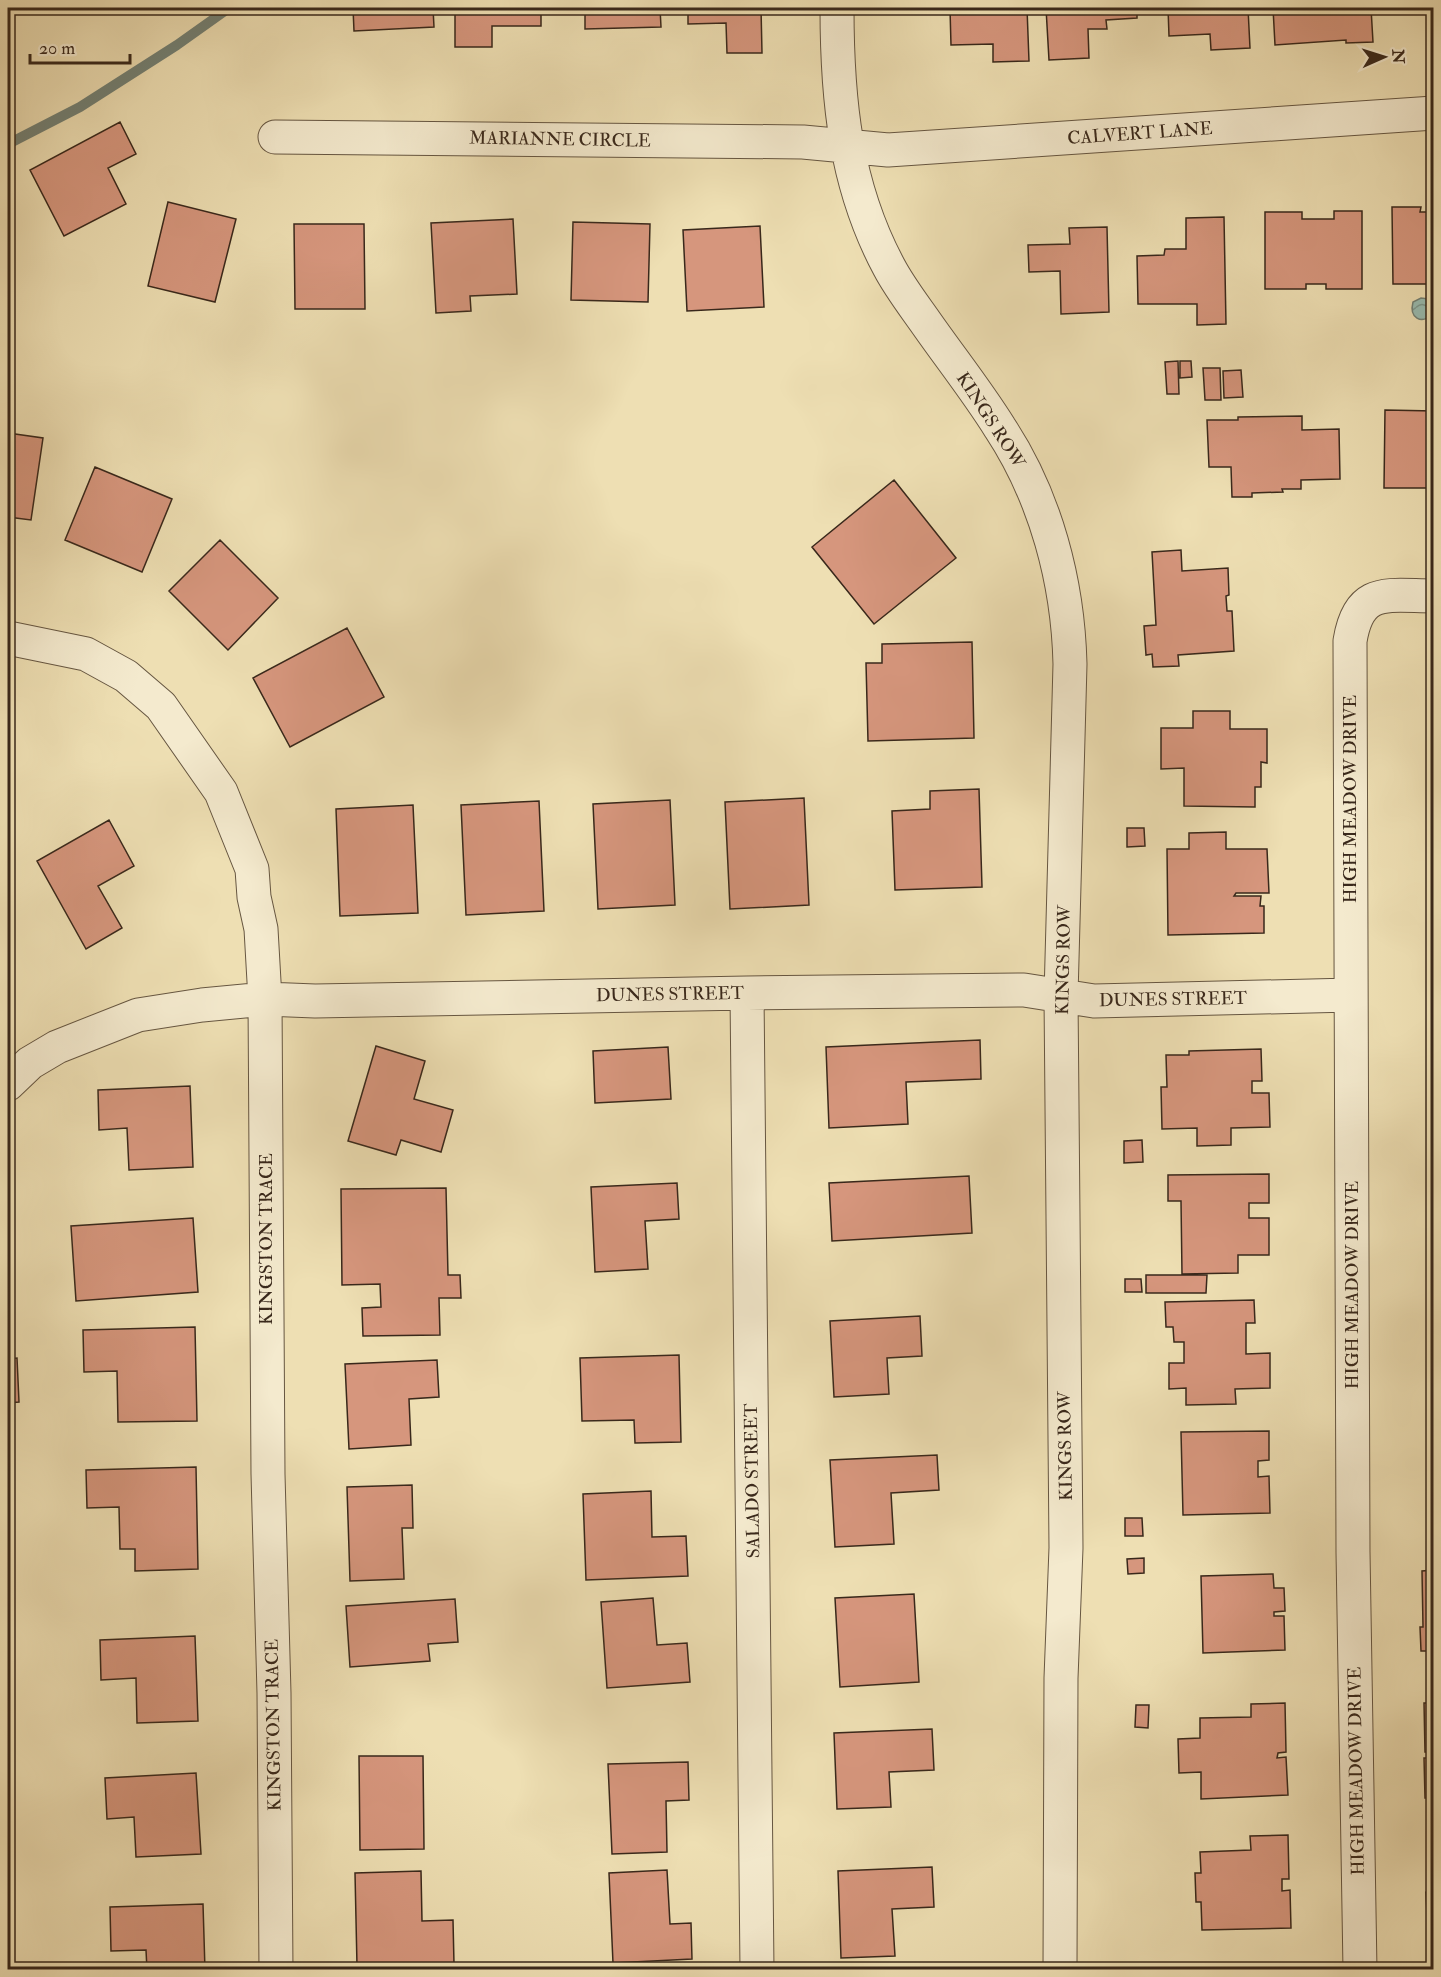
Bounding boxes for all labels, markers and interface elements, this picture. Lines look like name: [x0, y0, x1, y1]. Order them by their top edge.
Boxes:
scale bar: [30, 27, 130, 65]
north arrow: [1354, 27, 1414, 87]
text: 20 m: [39, 37, 75, 60]
text: N: [1388, 48, 1408, 65]
street label: CALVERT LANE: [1067, 117, 1213, 150]
street label: MARIANNE CIRCLE: [469, 126, 651, 153]
street label: KINGS ROW: [951, 368, 1030, 473]
street label: HIGH MEADOW DRIVE: [1339, 695, 1362, 903]
street label: KINGS ROW: [1051, 904, 1076, 1015]
street label: DUNES STREET: [596, 982, 745, 1007]
street label: DUNES STREET: [1099, 987, 1248, 1012]
street label: KINGSTON TRACE: [255, 1153, 278, 1325]
street label: HIGH MEADOW DRIVE: [1341, 1181, 1364, 1389]
street label: KINGS ROW: [1053, 1390, 1078, 1501]
street label: SALADO STREET: [740, 1403, 765, 1559]
street label: KINGSTON TRACE: [260, 1639, 287, 1811]
street label: HIGH MEADOW DRIVE: [1343, 1667, 1370, 1875]

